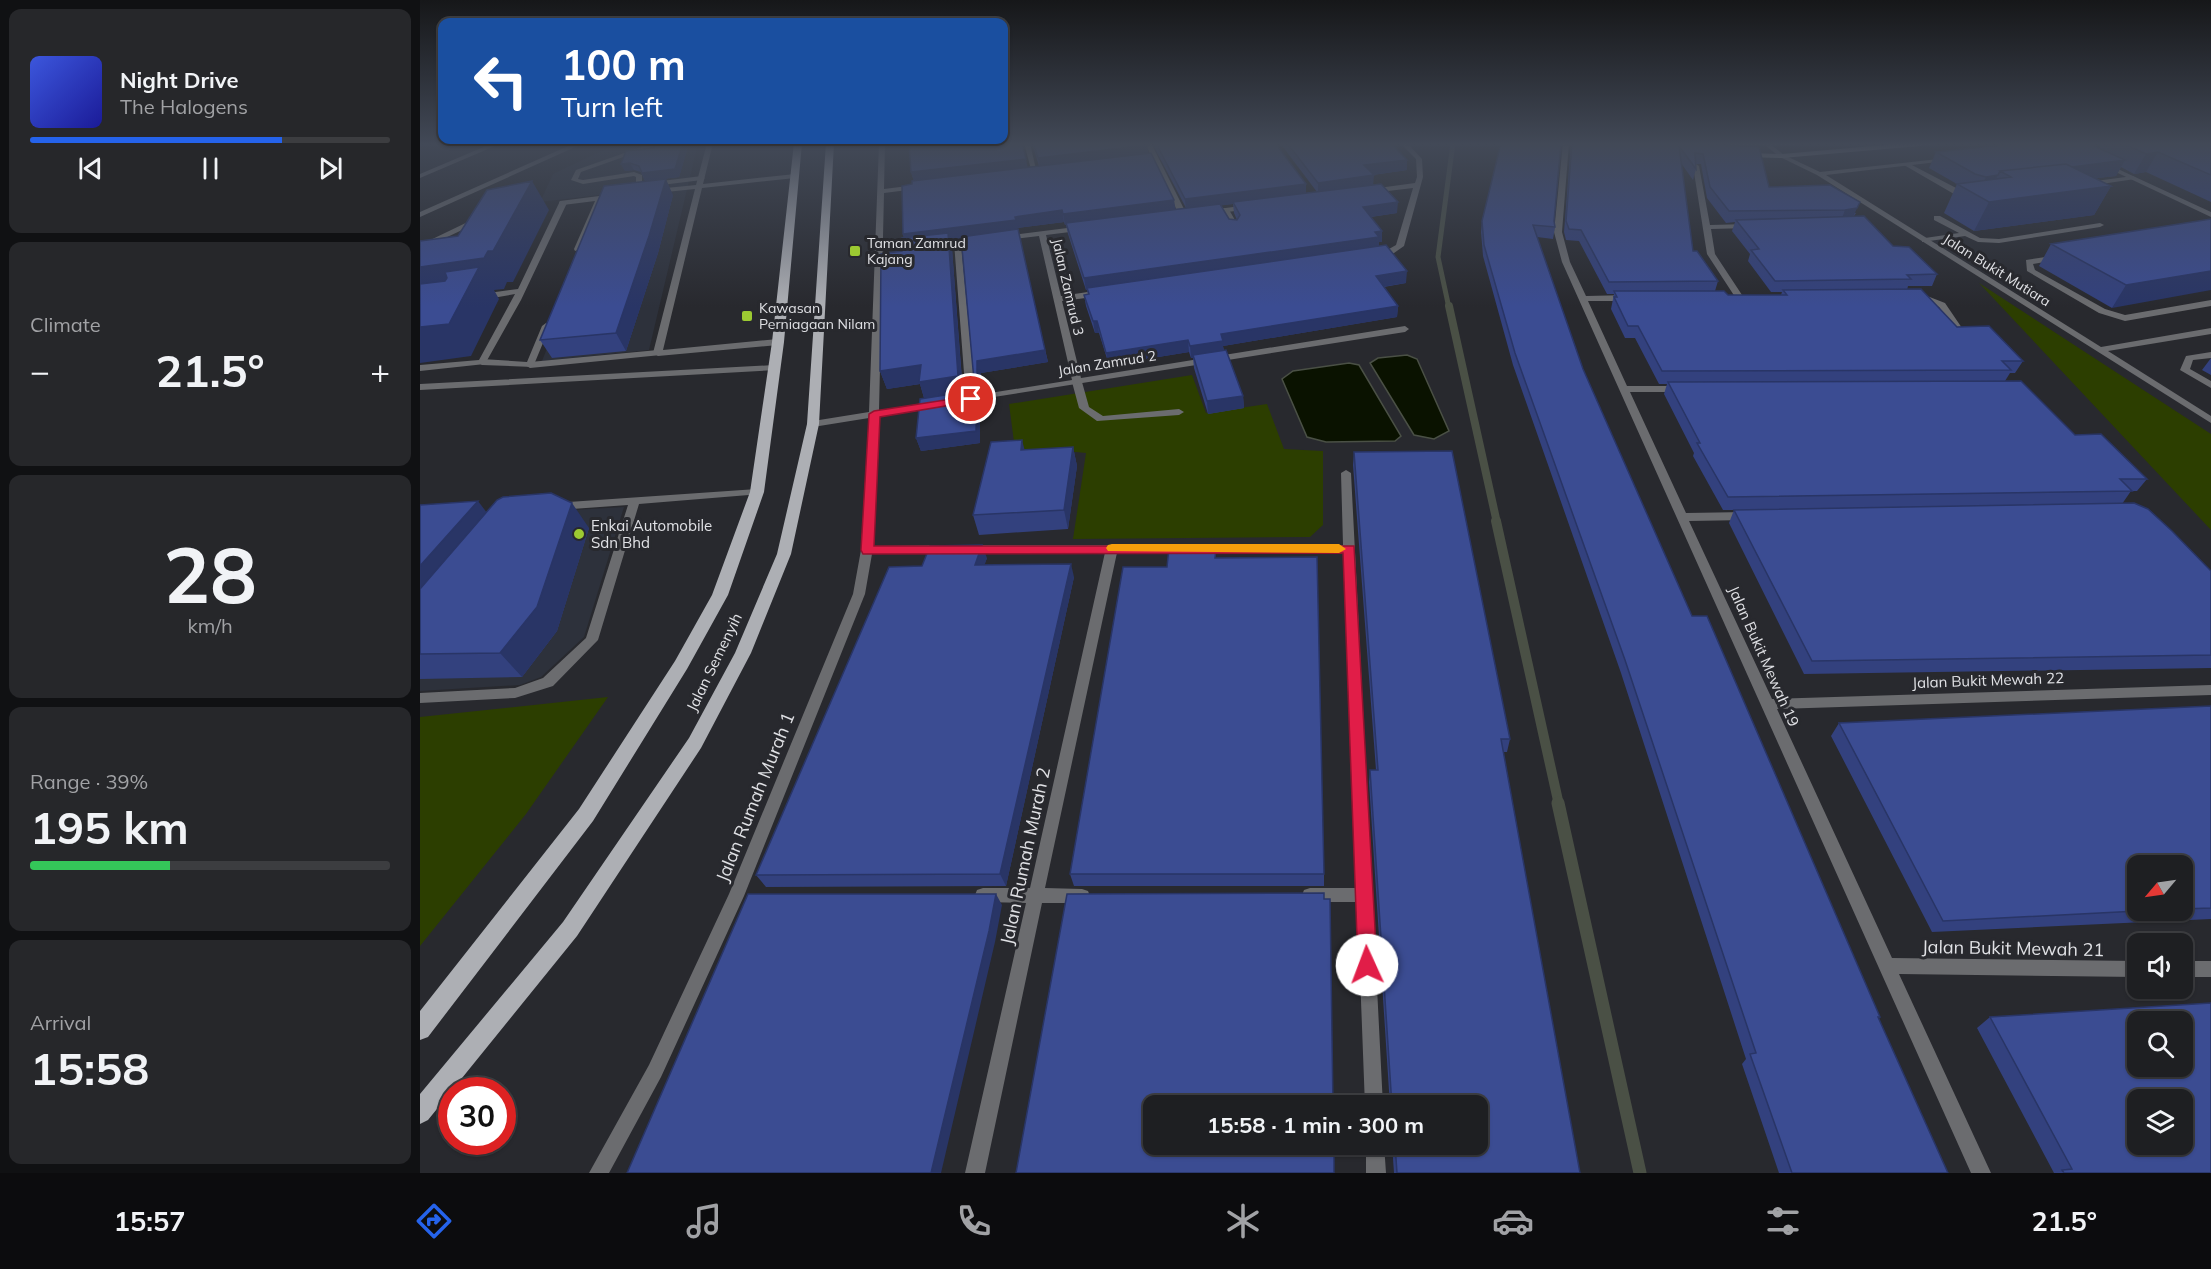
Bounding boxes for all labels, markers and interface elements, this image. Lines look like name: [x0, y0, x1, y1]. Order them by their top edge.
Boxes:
text: 100 m: [561, 38, 686, 91]
icon: left: [462, 42, 540, 120]
text: Night Drive: [120, 66, 239, 94]
text: Turn left: [561, 90, 663, 124]
text: The Halogens: [120, 94, 248, 119]
icon: previous: [74, 152, 107, 185]
icon: pause: [194, 152, 227, 185]
icon: next: [314, 152, 347, 185]
street label: Jalan Bukit Mutiara: [1940, 230, 2054, 310]
place label: Taman Zamrud Kajang: [867, 234, 966, 268]
street label: Jalan Zamrud 3: [1048, 237, 1088, 337]
marker: Taman Zamrud Kajang: [848, 244, 862, 258]
place label: Kawasan Perniagaan Nilam: [759, 299, 875, 333]
marker: Kawasan Perniagaan Nilam: [740, 309, 754, 323]
text: Climate: [30, 312, 101, 337]
text: 21.5°: [155, 342, 265, 398]
street label: Jalan Zamrud 2: [1057, 346, 1157, 380]
text: −: [30, 350, 50, 391]
text: +: [370, 350, 390, 391]
pin: [945, 373, 996, 424]
icon: arrive: [954, 382, 987, 415]
place label: Enkai Automobile Sdn Bhd: [591, 516, 712, 552]
text: 28: [163, 525, 257, 623]
marker: Enkai Automobile Sdn Bhd: [572, 527, 586, 541]
street label: Jalan Bukit Mewah 19: [1724, 583, 1804, 729]
street label: Jalan Semenyih: [682, 610, 746, 714]
text: km/h: [187, 613, 233, 638]
street label: Jalan Bukit Mewah 22: [1912, 668, 2064, 692]
street label: Jalan Rumah Murah 1: [710, 709, 800, 885]
street label: Jalan Rumah Murah 2: [995, 765, 1055, 947]
text: Range · 39%: [30, 769, 148, 794]
text: 195 km: [30, 799, 189, 855]
north arrow: [2127, 855, 2193, 921]
map controls: [2127, 855, 2193, 1155]
position arrow: [1335, 933, 1399, 997]
button: sound: [2127, 933, 2193, 999]
street label: Jalan Bukit Mewah 21: [1922, 935, 2104, 961]
text: Arrival: [30, 1010, 91, 1035]
button: search: [2127, 1011, 2193, 1077]
text: 15:58: [30, 1040, 149, 1096]
speed limit sign: 30: [438, 1077, 516, 1155]
button: layers: [2127, 1089, 2193, 1155]
text: 15:58 · 1 min · 300 m: [1207, 1111, 1424, 1139]
icon: directions: [413, 1200, 455, 1242]
icon: music: [683, 1200, 725, 1242]
icon: phone: [953, 1200, 995, 1242]
icon: climate: [1222, 1200, 1264, 1242]
icon: car: [1492, 1200, 1534, 1242]
icon: filters: [1762, 1200, 1804, 1242]
text: 15:57: [114, 1204, 185, 1238]
text: 21.5°: [2032, 1204, 2097, 1238]

